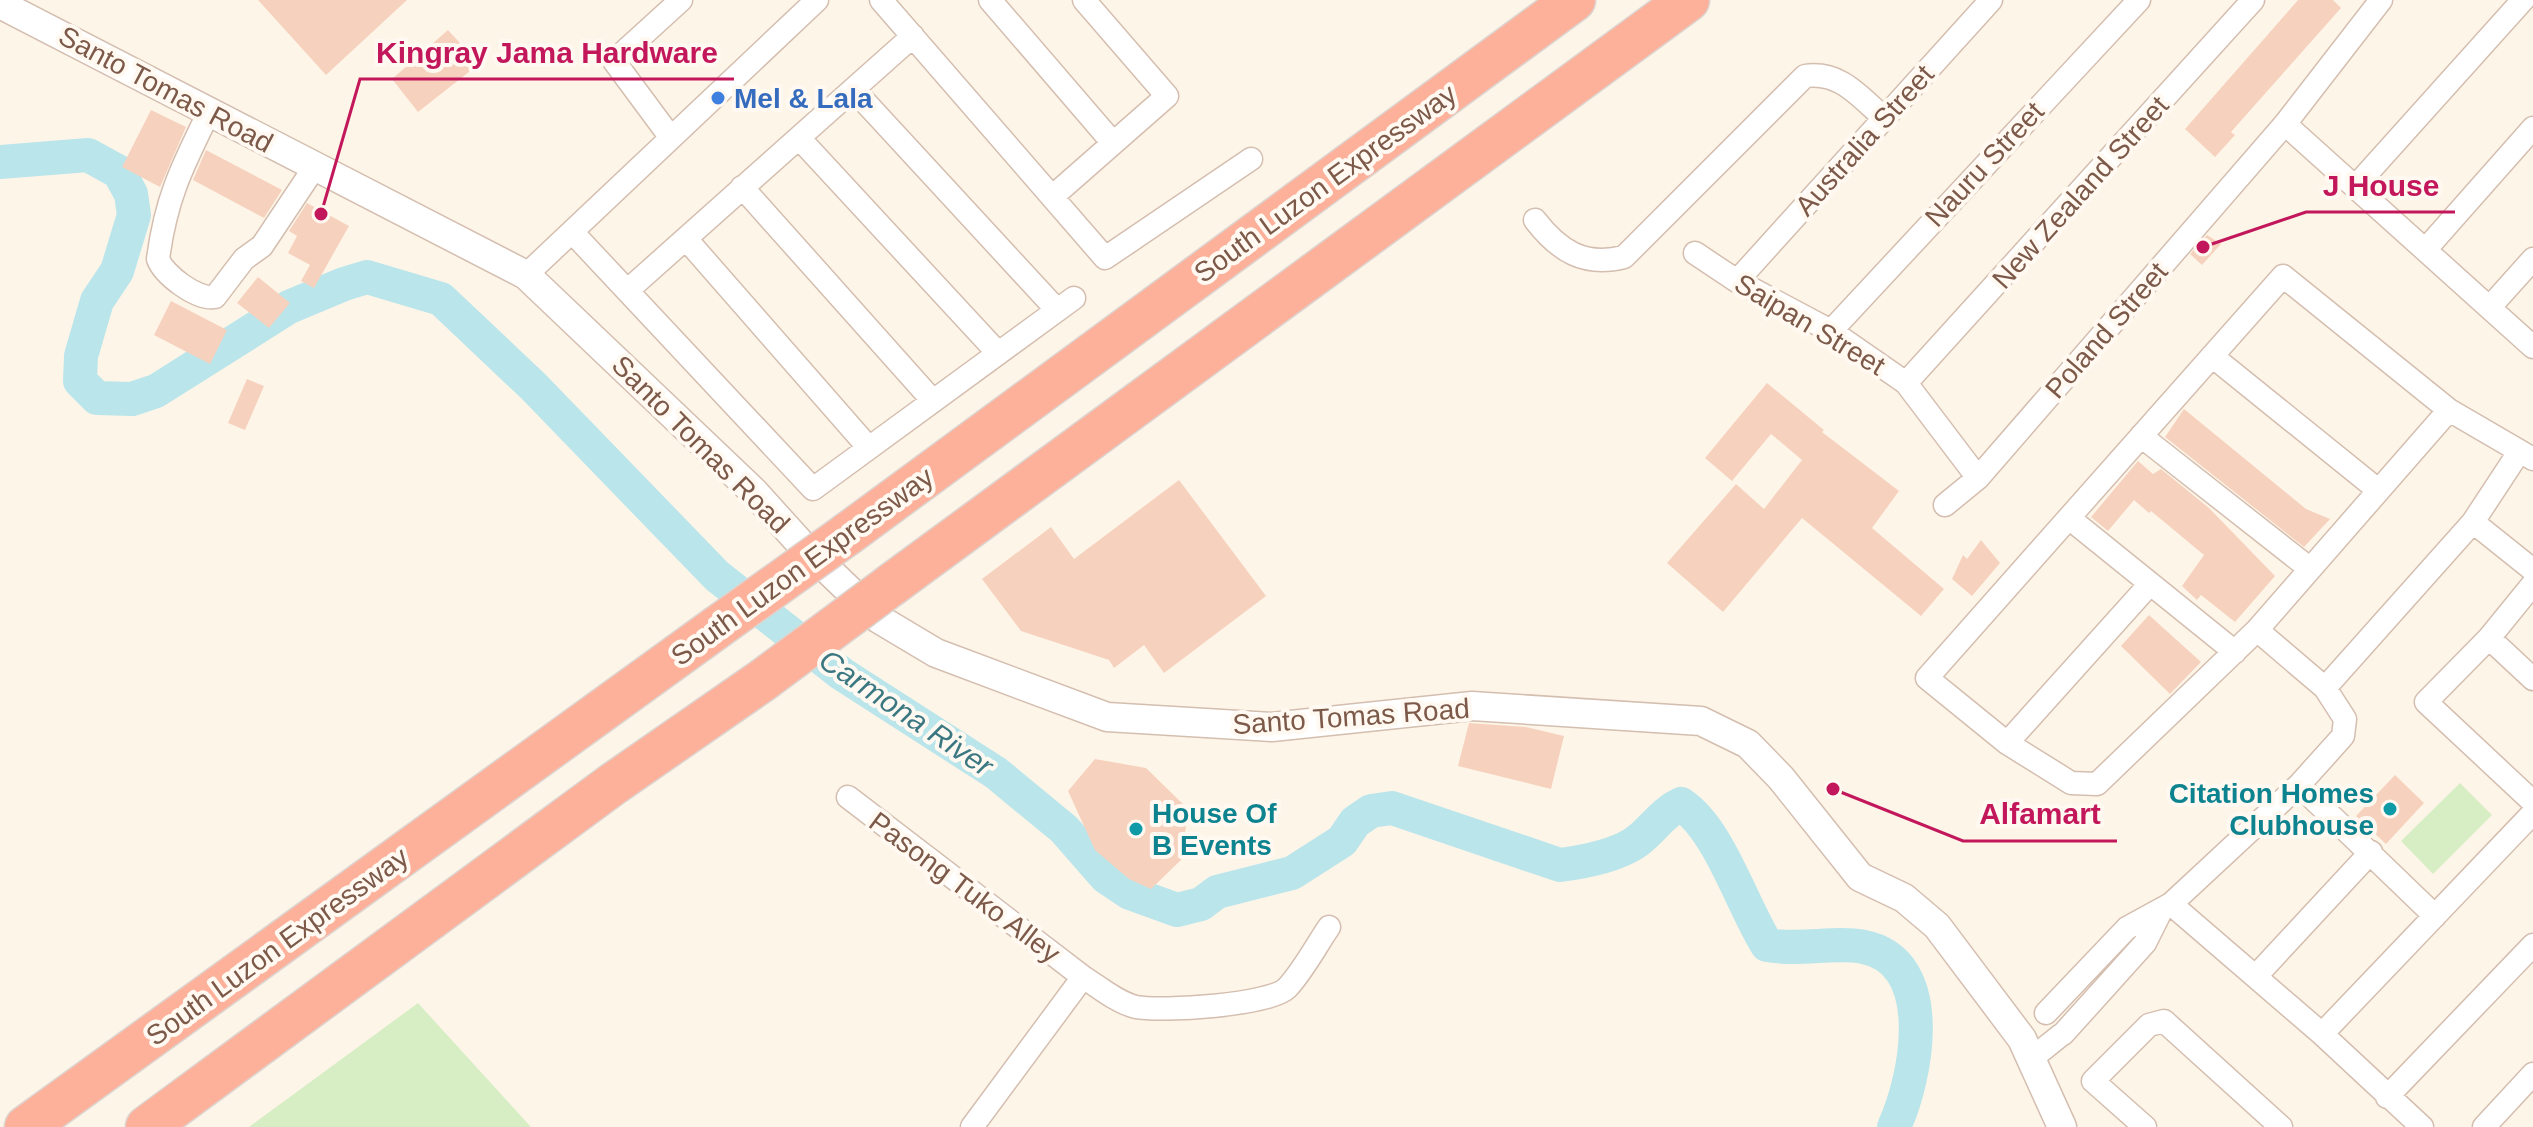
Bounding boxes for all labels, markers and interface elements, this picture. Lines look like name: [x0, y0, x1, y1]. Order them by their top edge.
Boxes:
street label: Santo Tomas Road: [54, 20, 278, 159]
callout: Kingray Jama Hardware: [360, 25, 734, 79]
text: Kingray Jama Hardware: [376, 36, 718, 69]
street label: Australia Street: [1789, 59, 1940, 222]
street label: South Luzon Expressway: [1188, 78, 1462, 289]
place label: Mel & Lala: [734, 83, 873, 114]
marker: Mel & Lala: [709, 89, 727, 107]
street label: New Zealand Street: [1986, 90, 2175, 295]
street label: Nauru Street: [1919, 96, 2050, 233]
callout: J House: [2306, 158, 2455, 212]
text: J House: [2323, 169, 2439, 202]
street label: Poland Street: [2039, 256, 2174, 405]
street label: Saipan Street: [1729, 267, 1891, 382]
street label: Santo Tomas Road: [606, 349, 796, 539]
street label: South Luzon Expressway: [665, 461, 939, 672]
water label: Carmona River: [813, 643, 1000, 783]
street label: Santo Tomas Road: [1231, 693, 1471, 740]
place label: Citation Homes Clubhouse: [2169, 778, 2374, 841]
callout: Alfamart: [1963, 787, 2117, 841]
text: Alfamart: [1979, 797, 2101, 830]
place label: House Of B Events: [1152, 798, 1277, 861]
marker: Citation Homes Clubhouse: [2381, 800, 2399, 818]
street label: Pasong Tuko Alley: [863, 806, 1066, 969]
marker: House Of B Events: [1127, 820, 1145, 838]
street label: South Luzon Expressway: [140, 841, 414, 1052]

